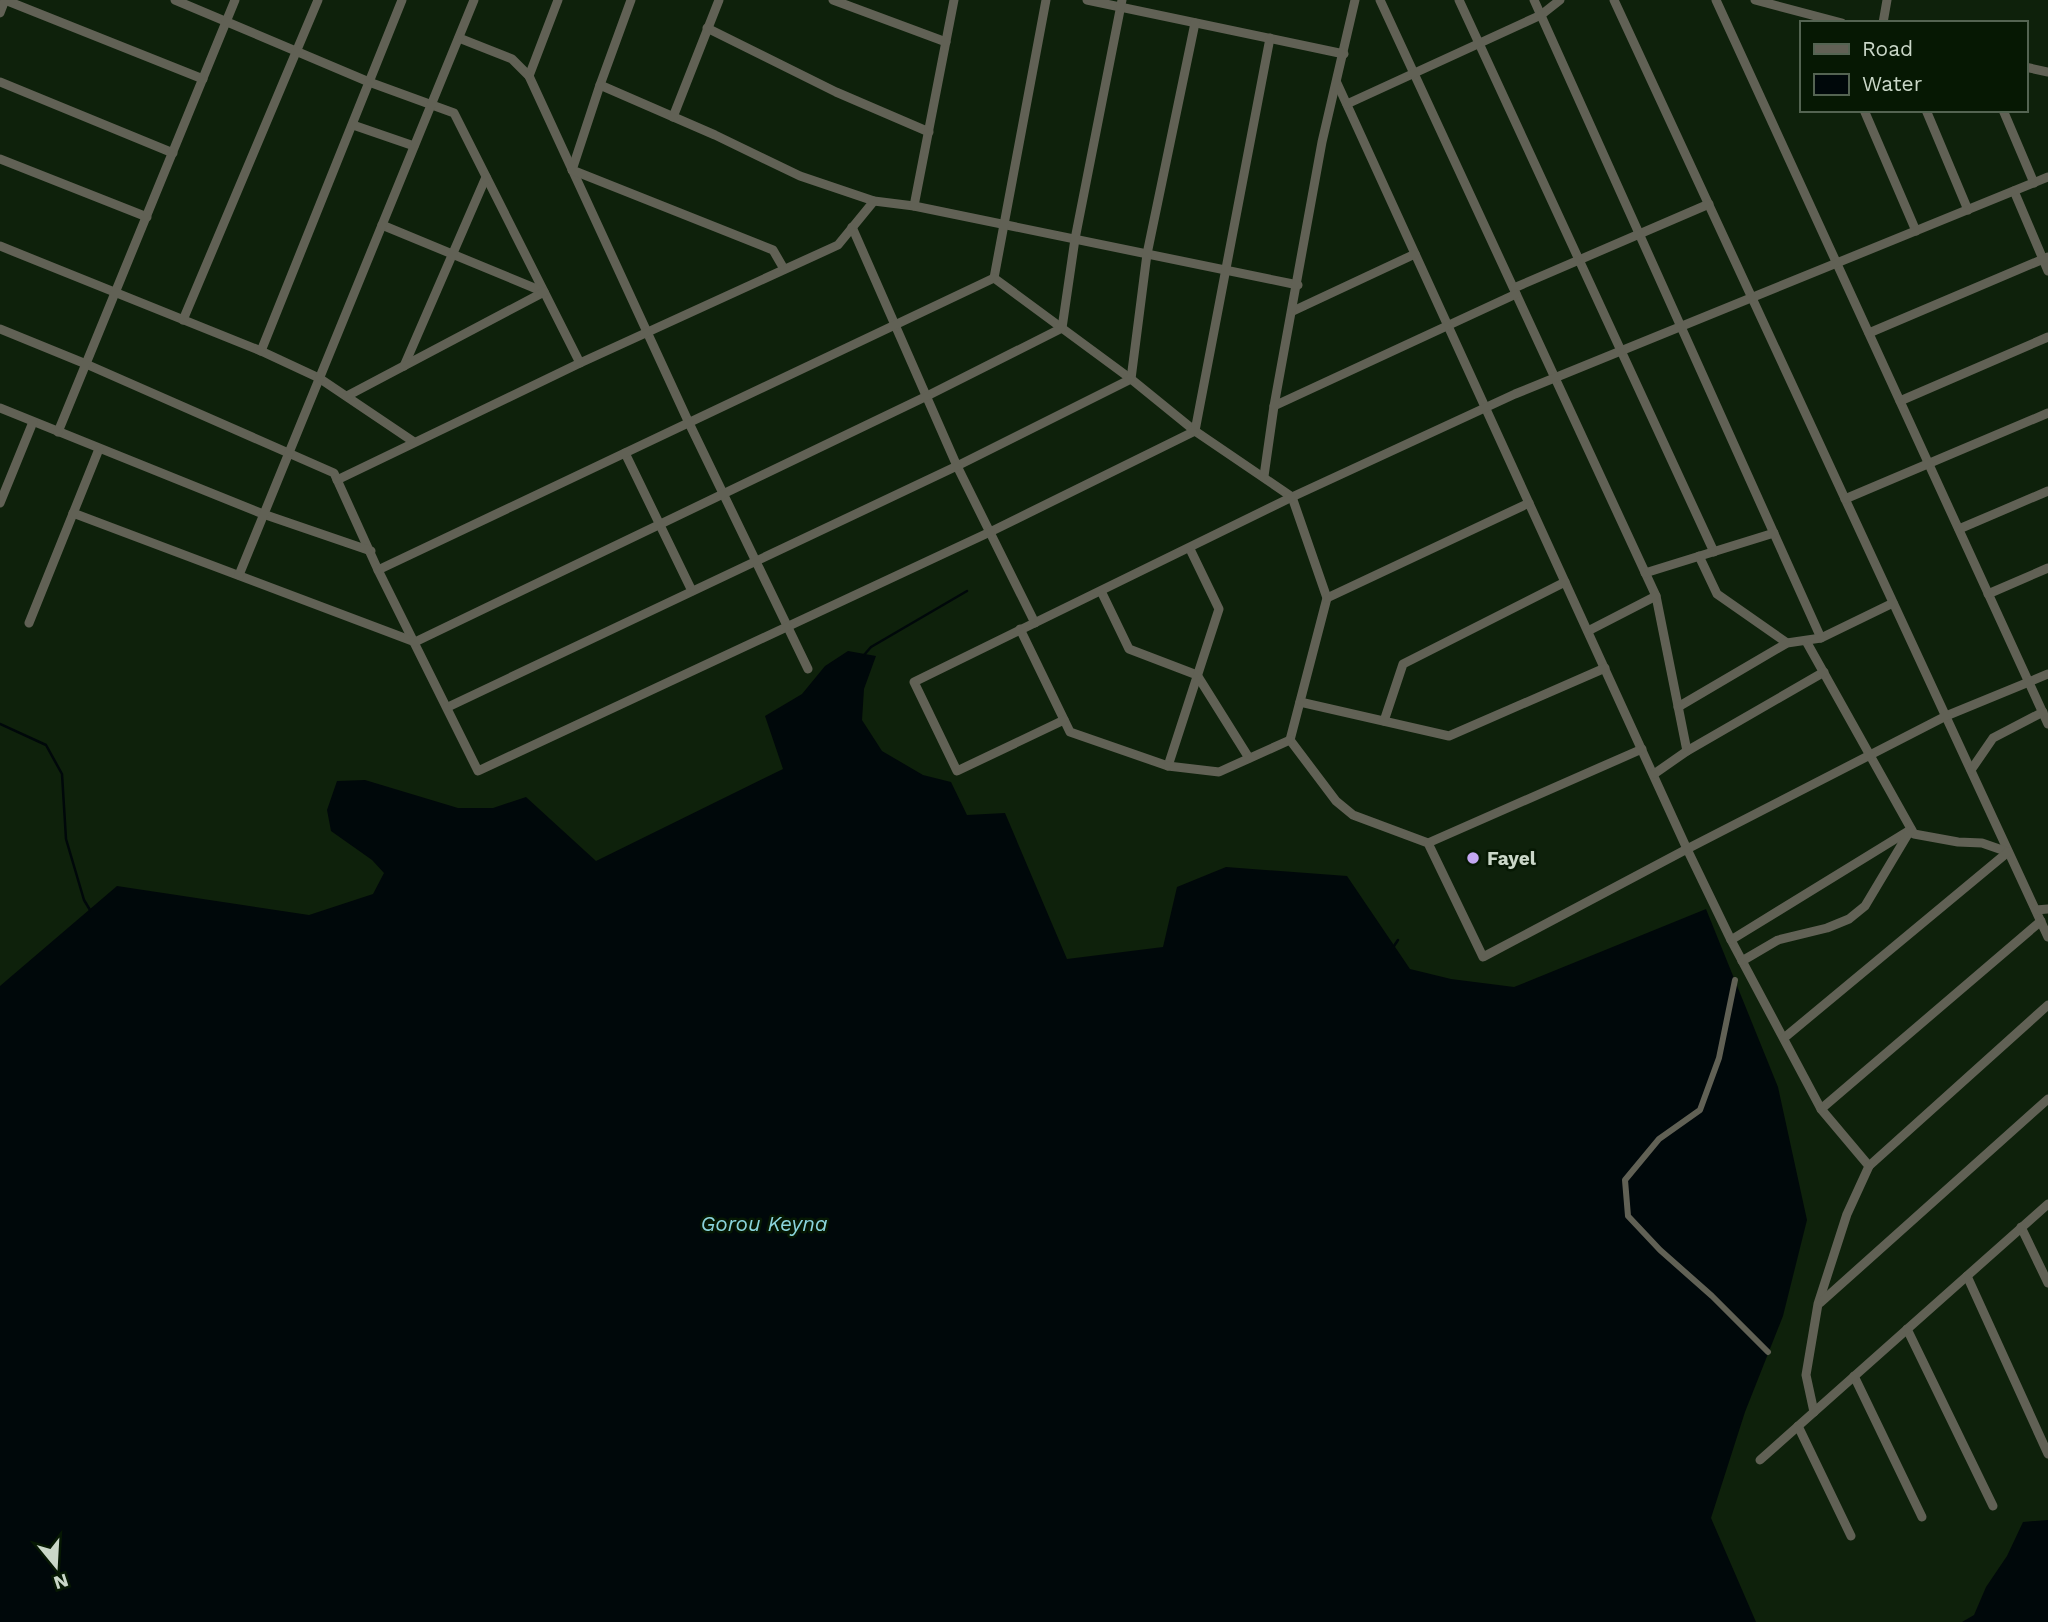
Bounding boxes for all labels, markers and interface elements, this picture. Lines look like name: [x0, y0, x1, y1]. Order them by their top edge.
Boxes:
legend: [1800, 21, 2027, 112]
text: Road: [1862, 36, 1913, 61]
text: Water: [1862, 71, 1923, 96]
place label: Fayel: [1487, 847, 1537, 870]
marker: Fayel: [1465, 850, 1481, 866]
water label: Gorou Keyna: [700, 1211, 828, 1236]
north arrow: [21, 1531, 91, 1601]
text: N: [51, 1569, 71, 1595]

